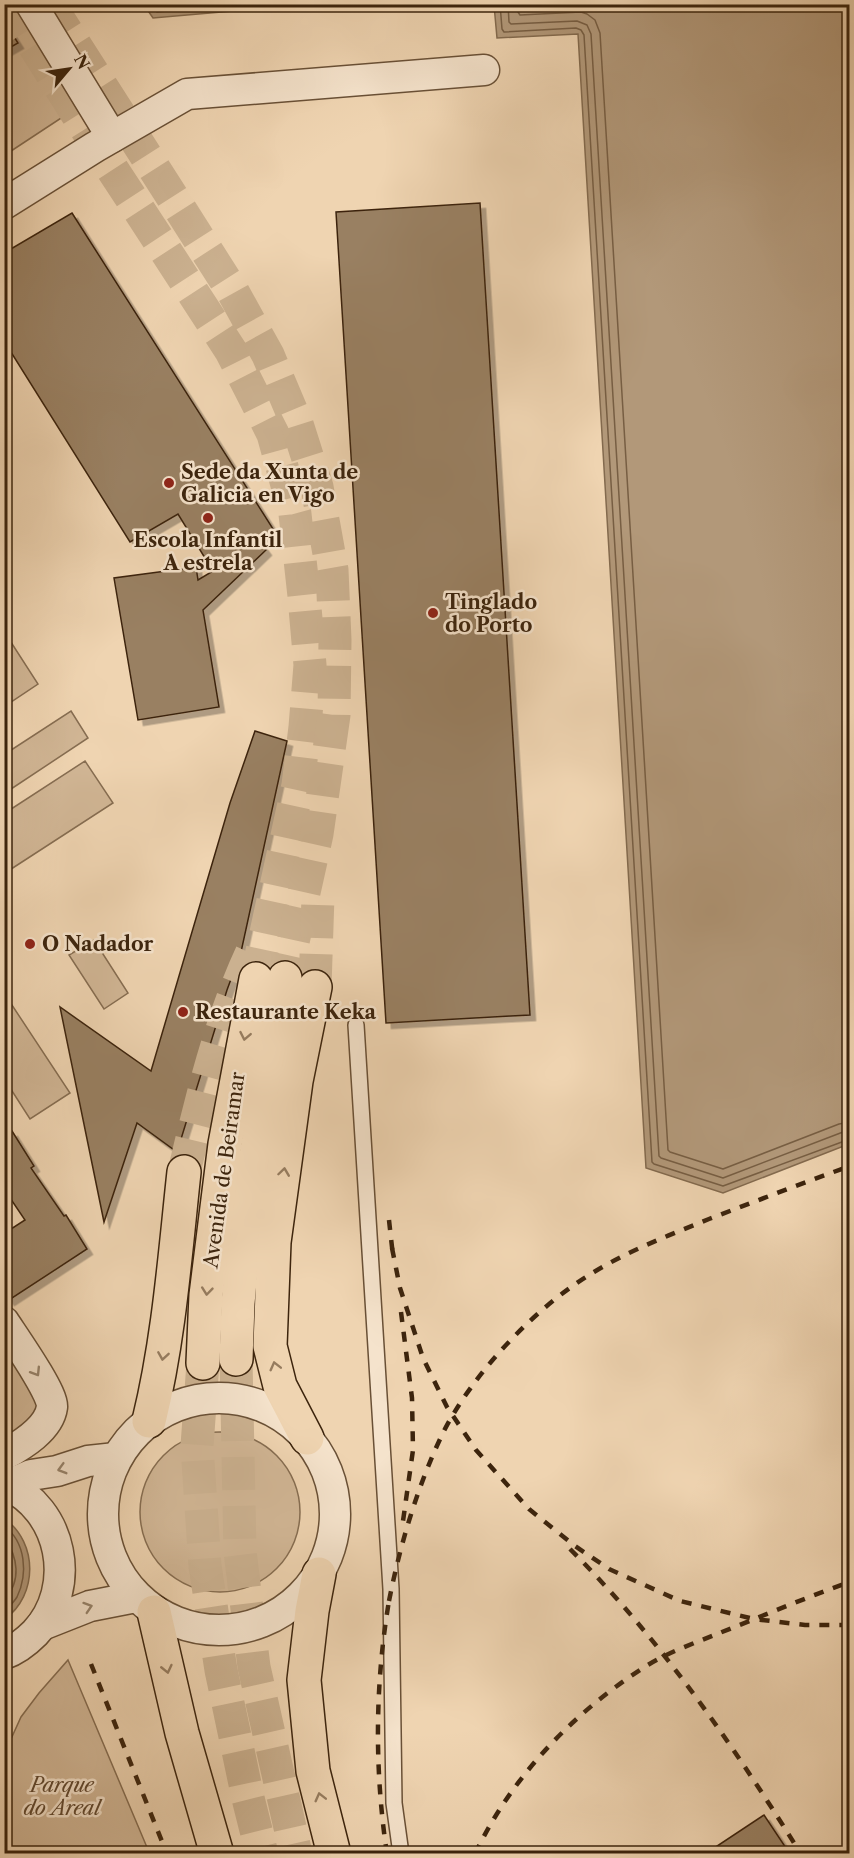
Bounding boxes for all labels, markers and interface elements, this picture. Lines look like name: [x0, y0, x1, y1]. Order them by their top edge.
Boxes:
north arrow: [39, 39, 99, 99]
text: N: [70, 51, 94, 73]
place label: Sede da Xunta de Galicia en Vigo: [181, 460, 358, 507]
marker: Sede da Xunta de Galicia en Vigo: [162, 476, 176, 490]
marker: Escola Infantil A estrela: [201, 511, 215, 525]
place label: Escola Infantil A estrela: [134, 528, 282, 575]
place label: Tinglado do Porto: [445, 590, 537, 637]
marker: Tinglado do Porto: [426, 606, 440, 620]
place label: O Nadador: [42, 932, 154, 956]
marker: O Nadador: [23, 937, 37, 951]
place label: Restaurante Keka: [195, 1000, 377, 1024]
marker: Restaurante Keka: [176, 1005, 190, 1019]
one-way arrow: [239, 1031, 252, 1041]
street label: Avenida de Beiramar: [198, 1070, 250, 1271]
one-way arrow: [277, 1167, 289, 1177]
one-way arrow: [201, 1287, 214, 1296]
one-way arrow: [157, 1351, 169, 1360]
one-way arrow: [270, 1361, 283, 1371]
one-way arrow: [28, 1366, 40, 1376]
one-way arrow: [57, 1462, 67, 1474]
one-way arrow: [82, 1602, 93, 1614]
one-way arrow: [159, 1663, 172, 1673]
park label: Parque do Areal: [23, 1773, 103, 1820]
one-way arrow: [314, 1792, 327, 1802]

